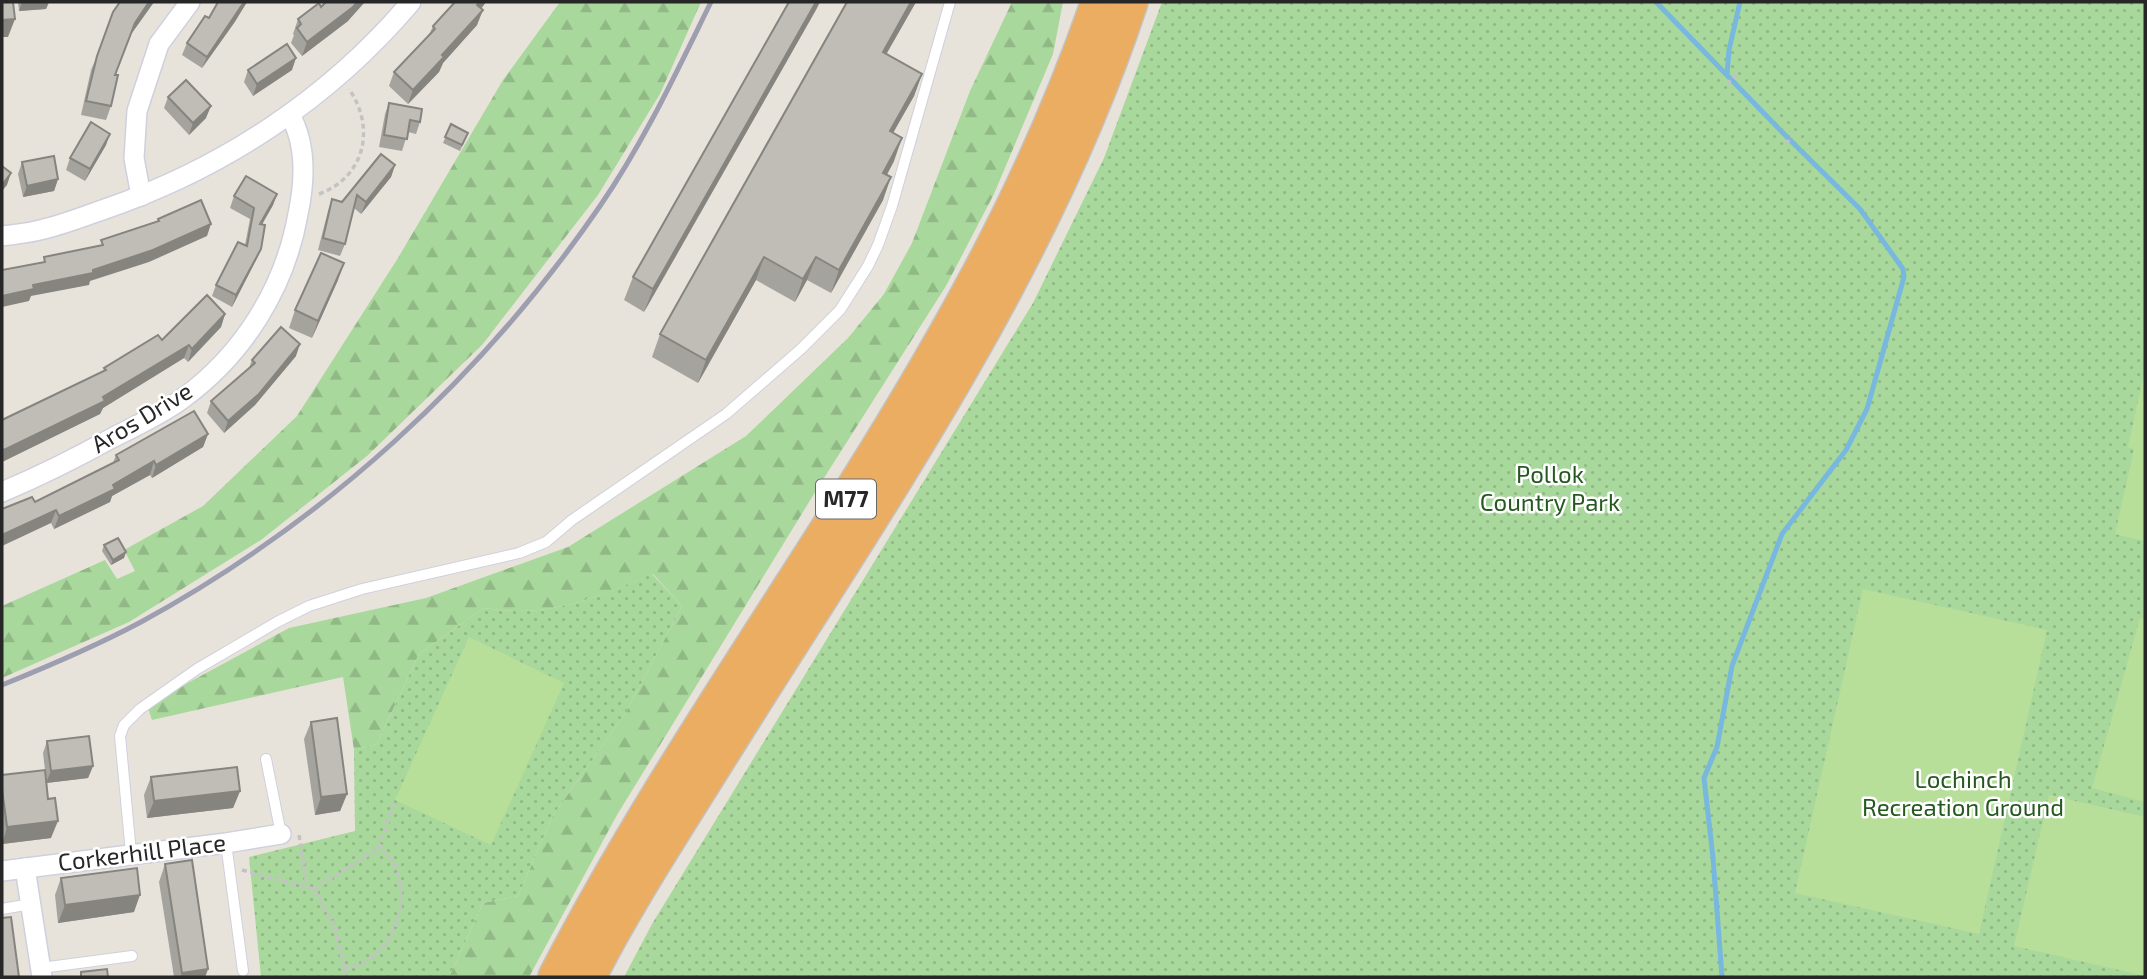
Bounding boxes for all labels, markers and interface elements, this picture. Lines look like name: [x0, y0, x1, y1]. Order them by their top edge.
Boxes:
street label: Aros Drive: [86, 375, 197, 458]
park label: Pollok Country Park: [1480, 459, 1620, 516]
road number: M77: [816, 480, 876, 519]
park label: Lochinch Recreation Ground: [1862, 764, 2064, 821]
street label: Corkerhill Place: [56, 827, 228, 876]

